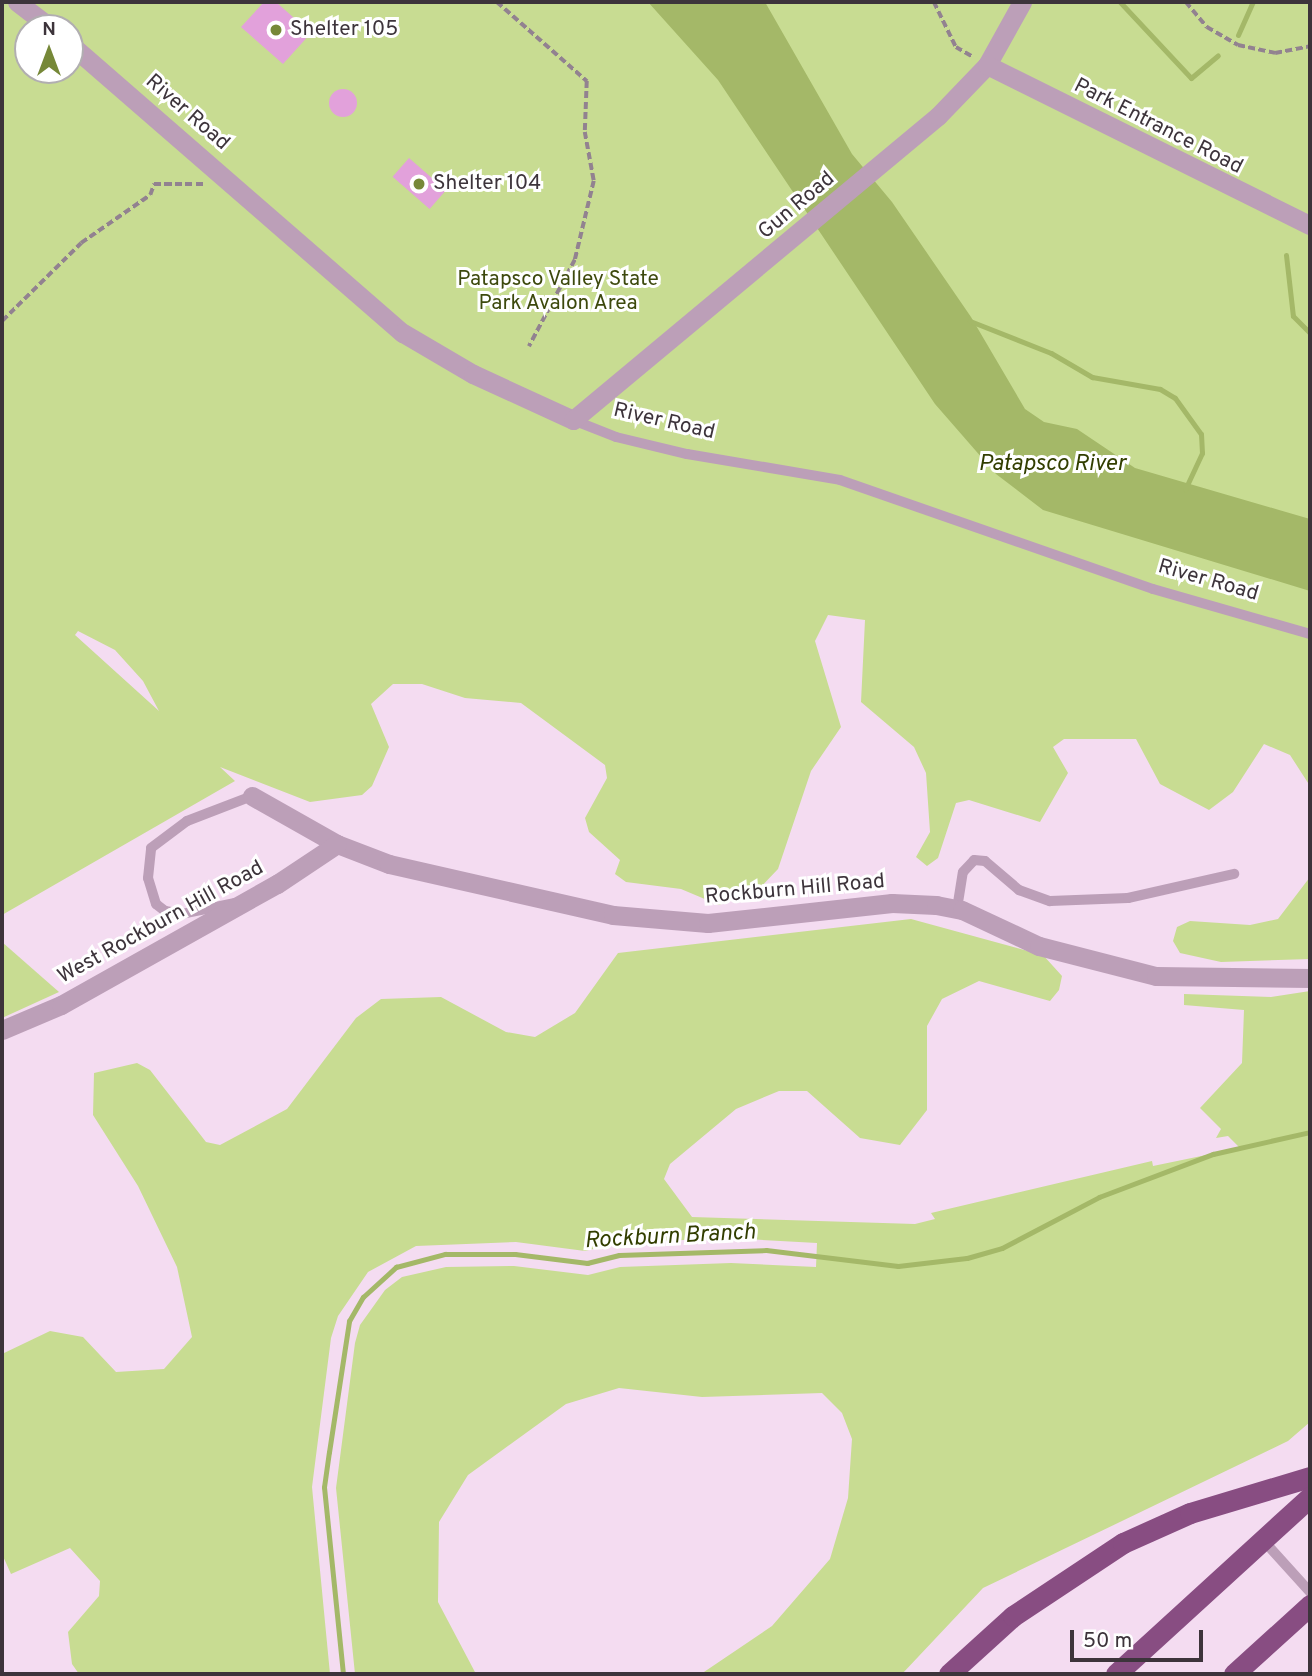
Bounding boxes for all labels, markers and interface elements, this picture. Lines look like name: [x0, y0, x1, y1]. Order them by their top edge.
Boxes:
north arrow: [14, 14, 84, 84]
place label: Shelter 105: [290, 17, 398, 43]
text: N: [42, 18, 56, 42]
marker: Shelter 105: [268, 22, 284, 38]
street label: River Road: [140, 70, 234, 156]
street label: Park Entrance Road: [1069, 74, 1247, 180]
street label: Gun Road: [754, 167, 840, 245]
place label: Shelter 104: [433, 171, 541, 197]
marker: Shelter 104: [411, 176, 427, 192]
park label: Patapsco Valley State Park Avalon Area: [457, 267, 659, 317]
street label: River Road: [611, 398, 717, 446]
water label: Patapsco River: [978, 451, 1126, 479]
street label: River Road: [1155, 555, 1261, 607]
street label: West Rockburn Hill Road: [54, 856, 268, 990]
street label: Rockburn Hill Road: [704, 870, 886, 910]
water label: Rockburn Branch: [584, 1220, 756, 1256]
scale bar: [1074, 1616, 1207, 1660]
text: 50 m: [1083, 1628, 1132, 1655]

